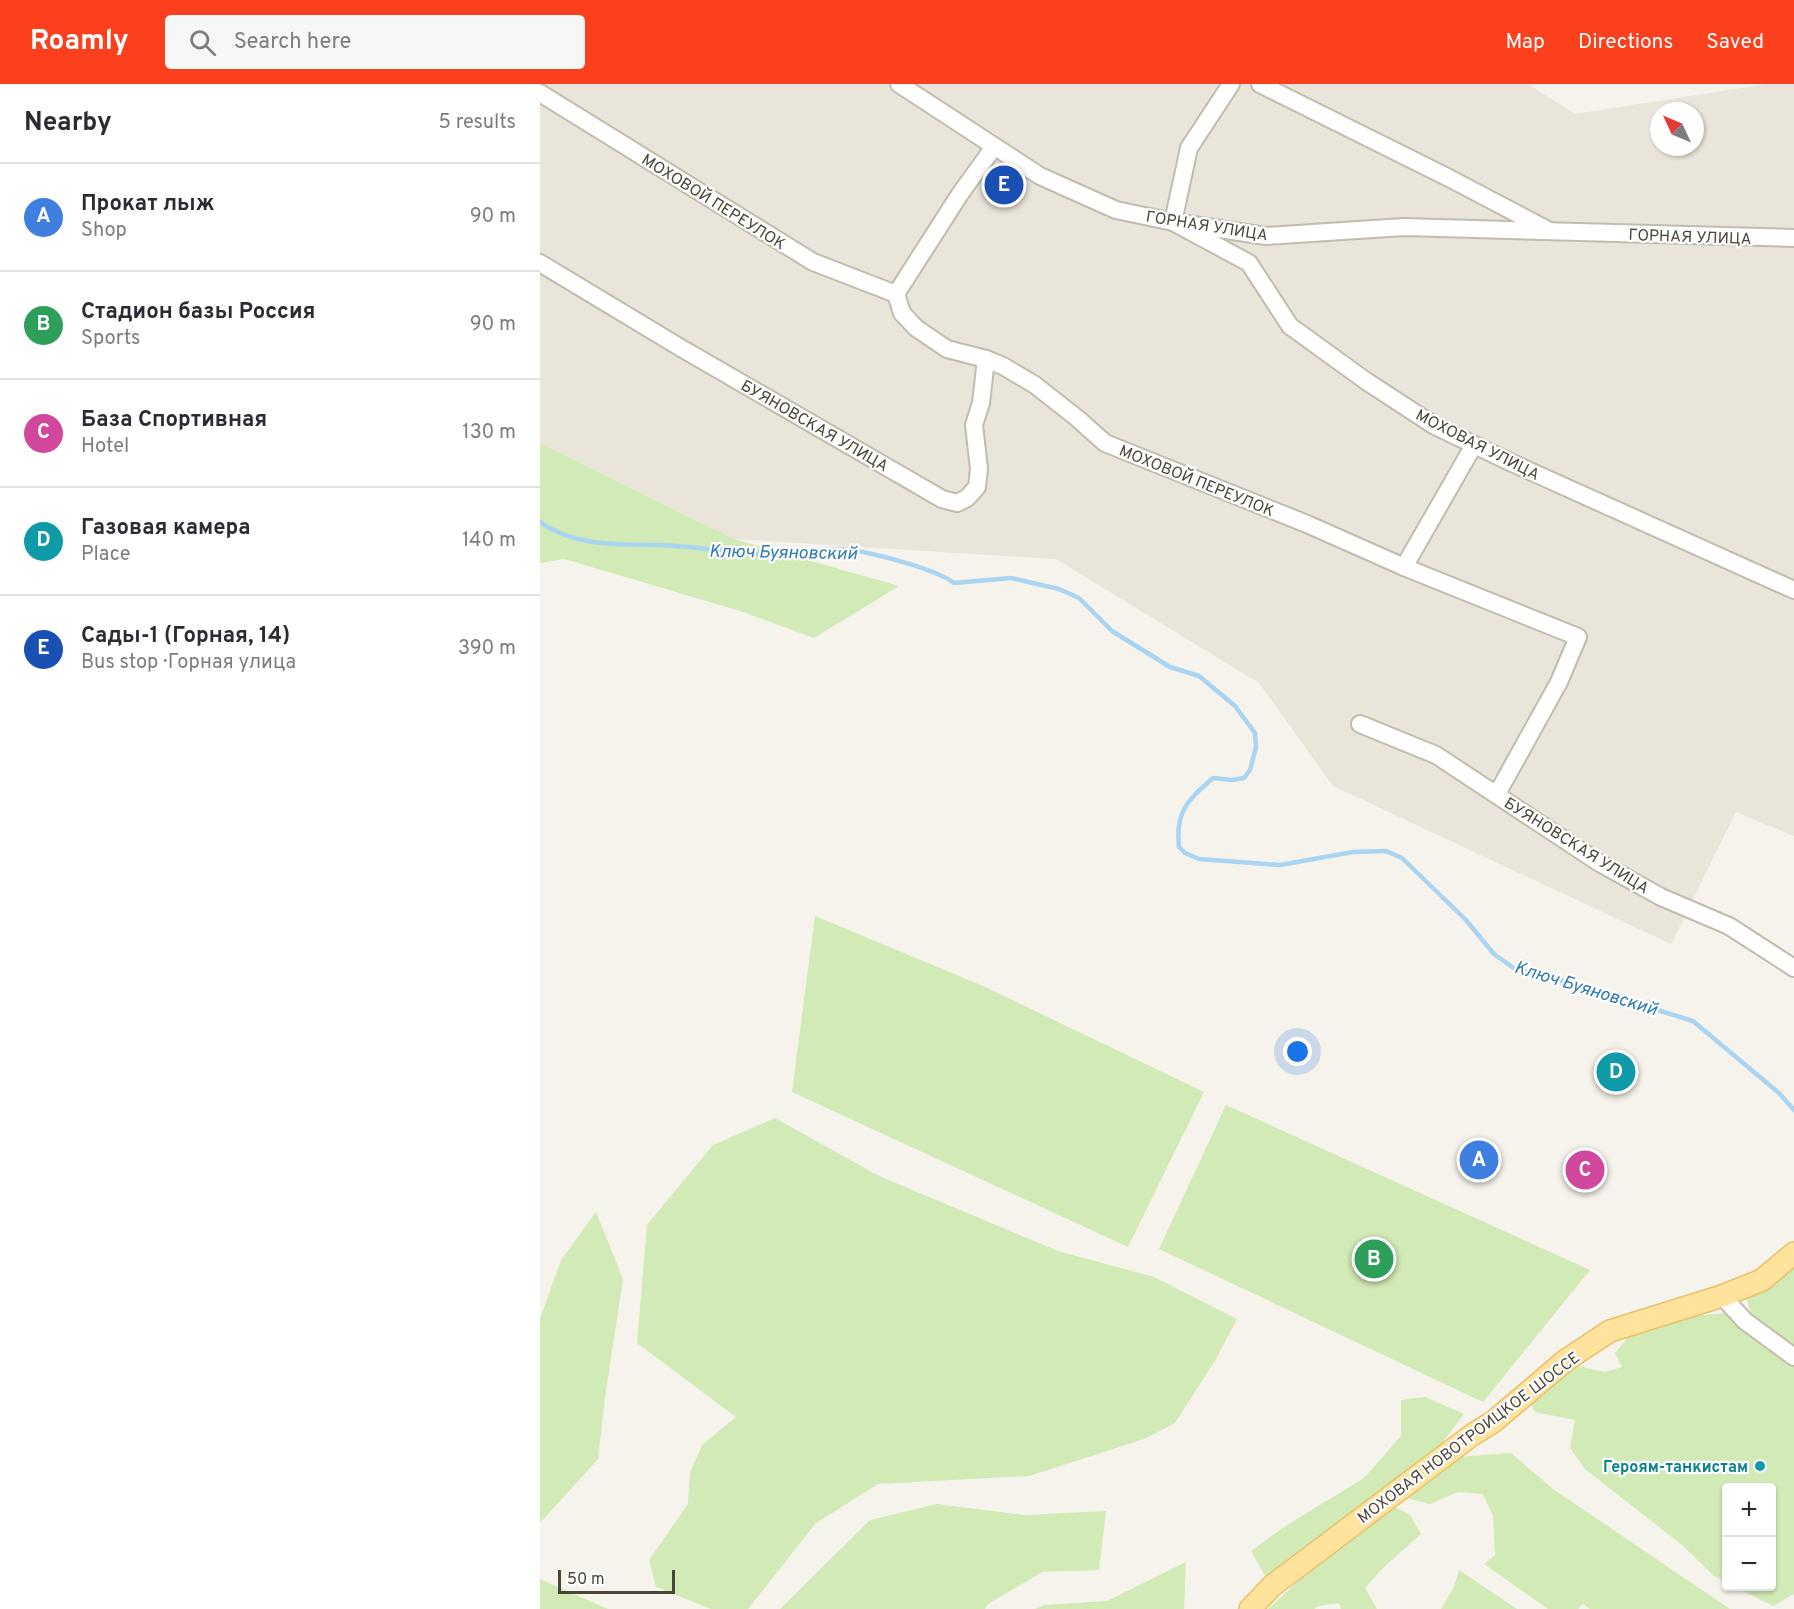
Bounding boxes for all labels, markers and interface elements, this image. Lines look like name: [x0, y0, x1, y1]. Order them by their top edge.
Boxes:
search box: [165, 15, 585, 69]
text: Roamly: [30, 24, 129, 60]
icon: search: [186, 26, 219, 59]
text: Search here: [234, 29, 351, 56]
text: Map: [1505, 29, 1545, 56]
text: Directions: [1578, 29, 1673, 56]
text: Saved: [1706, 29, 1764, 56]
north arrow: [1650, 102, 1704, 156]
text: Nearby: [24, 107, 112, 140]
text: 5 results: [439, 110, 516, 136]
street label: МОХОВОЙ ПЕРЕУЛОК: [637, 149, 790, 255]
pin: E: [984, 162, 1024, 208]
text: Прокат лыж: [81, 191, 215, 218]
text: A: [36, 204, 51, 230]
text: 90 m: [470, 204, 516, 230]
street label: ГОРНАЯ УЛИЦА: [1144, 207, 1269, 247]
text: Shop: [81, 218, 127, 244]
street label: ГОРНАЯ УЛИЦА: [1628, 226, 1752, 250]
text: Стадион базы Россия: [81, 299, 315, 326]
text: B: [37, 312, 50, 338]
text: 90 m: [470, 312, 516, 338]
text: Sports: [81, 326, 141, 352]
street label: БУЯНОВСКАЯ УЛИЦА: [737, 376, 891, 477]
street label: МОХОВАЯ УЛИЦА: [1412, 406, 1543, 486]
text: База Спортивная: [81, 407, 267, 434]
text: C: [37, 420, 50, 446]
text: 130 m: [462, 420, 516, 446]
text: Hotel: [81, 434, 129, 460]
street label: МОХОВОЙ ПЕРЕУЛОК: [1116, 440, 1278, 522]
text: Газовая камера: [81, 515, 251, 542]
text: D: [36, 528, 51, 554]
text: 140 m: [462, 528, 516, 554]
water label: Ключ Буяновский: [709, 541, 858, 566]
text: Place: [81, 542, 131, 568]
text: Сады-1 (Горная, 14): [81, 623, 290, 650]
text: E: [37, 636, 50, 662]
text: 390 m: [458, 636, 516, 662]
text: Bus stop · Горная улица: [81, 650, 296, 676]
street label: БУЯНОВСКАЯ УЛИЦА: [1500, 794, 1652, 900]
water label: Ключ Буяновский: [1511, 957, 1660, 1022]
your location: [1283, 1037, 1312, 1066]
pin: D: [1596, 1050, 1636, 1094]
pin: A: [1460, 1138, 1498, 1182]
pin: C: [1566, 1148, 1604, 1192]
pin: B: [1354, 1236, 1394, 1282]
street label: МОХОВАЯ НОВОТРОИЦКОЕ ШОССЕ: [1354, 1348, 1584, 1529]
place label: Героям-танкистам: [1603, 1458, 1748, 1478]
marker: Героям-танкистам: [1753, 1459, 1767, 1473]
map controls: [1722, 1483, 1776, 1591]
button: +: [1722, 1483, 1776, 1537]
button: −: [1722, 1537, 1776, 1591]
scale bar: [558, 1567, 675, 1594]
text: 50 m: [567, 1570, 605, 1590]

